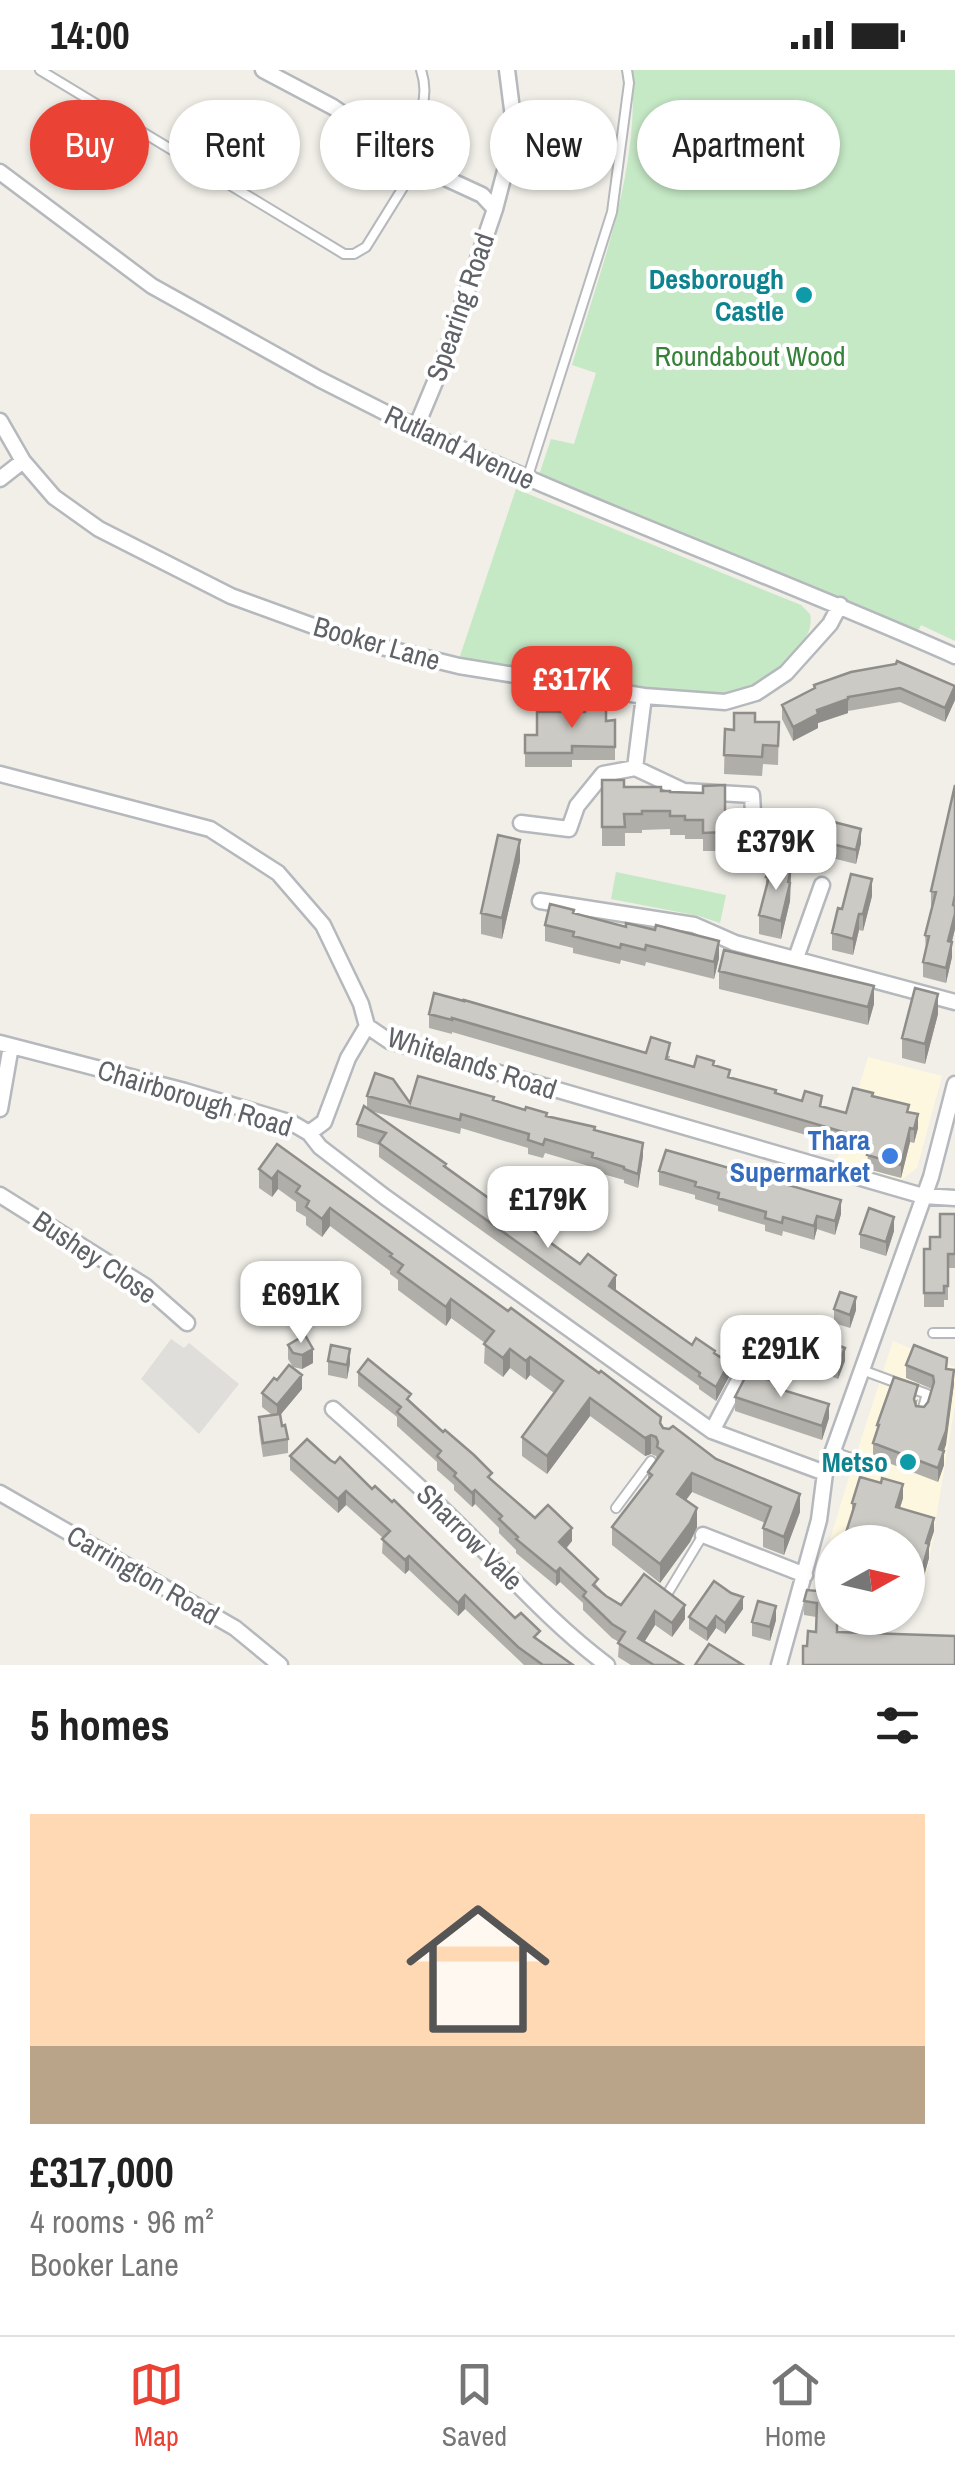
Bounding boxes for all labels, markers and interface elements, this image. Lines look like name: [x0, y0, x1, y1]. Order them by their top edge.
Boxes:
text: 14:00: [50, 10, 130, 61]
chip: Buy: [30, 100, 149, 190]
chip: Rent: [169, 100, 300, 190]
chip: Filters: [320, 100, 470, 190]
chip: New: [490, 100, 617, 190]
chip: Apartment: [637, 100, 840, 190]
street label: Spearing Road: [417, 228, 503, 386]
place label: Desborough Castle: [649, 260, 784, 330]
marker: Desborough Castle: [793, 284, 815, 306]
park label: Roundabout Wood: [654, 337, 846, 375]
street label: Rutland Avenue: [379, 396, 541, 498]
street label: Booker Lane: [309, 607, 445, 679]
pin: £317K: [502, 646, 642, 731]
text: £317K: [533, 657, 611, 700]
pin: £379K: [706, 808, 846, 893]
text: £379K: [737, 819, 815, 862]
street label: Whitelands Road: [382, 1018, 562, 1108]
street label: Chairborough Road: [93, 1050, 297, 1146]
place label: Thara Supermarket: [730, 1121, 870, 1191]
marker: Thara Supermarket: [879, 1145, 901, 1167]
pin: £179K: [478, 1166, 618, 1251]
text: £179K: [509, 1177, 587, 1220]
street label: Bushey Close: [26, 1202, 164, 1312]
pin: £691K: [231, 1261, 371, 1346]
text: £691K: [262, 1272, 340, 1315]
pin: £291K: [711, 1315, 851, 1400]
text: £291K: [742, 1326, 820, 1369]
place label: Metso: [822, 1443, 888, 1481]
marker: Metso: [897, 1451, 919, 1473]
street label: Sharrow Vale: [408, 1475, 532, 1599]
street label: Carrington Road: [60, 1516, 226, 1634]
north arrow: [815, 1525, 925, 1635]
map controls: [815, 1525, 925, 1635]
text: 5 homes: [30, 1697, 170, 1753]
icon: filters: [870, 1698, 925, 1753]
icon: home: [388, 1879, 568, 2059]
text: £317,000: [30, 2144, 174, 2200]
text: 4 rooms · 96 m²: [30, 2200, 214, 2243]
text: Booker Lane: [30, 2243, 179, 2286]
tab: Map: [129, 2357, 184, 2455]
tab: Saved: [442, 2357, 507, 2455]
tab: Home: [765, 2357, 826, 2455]

